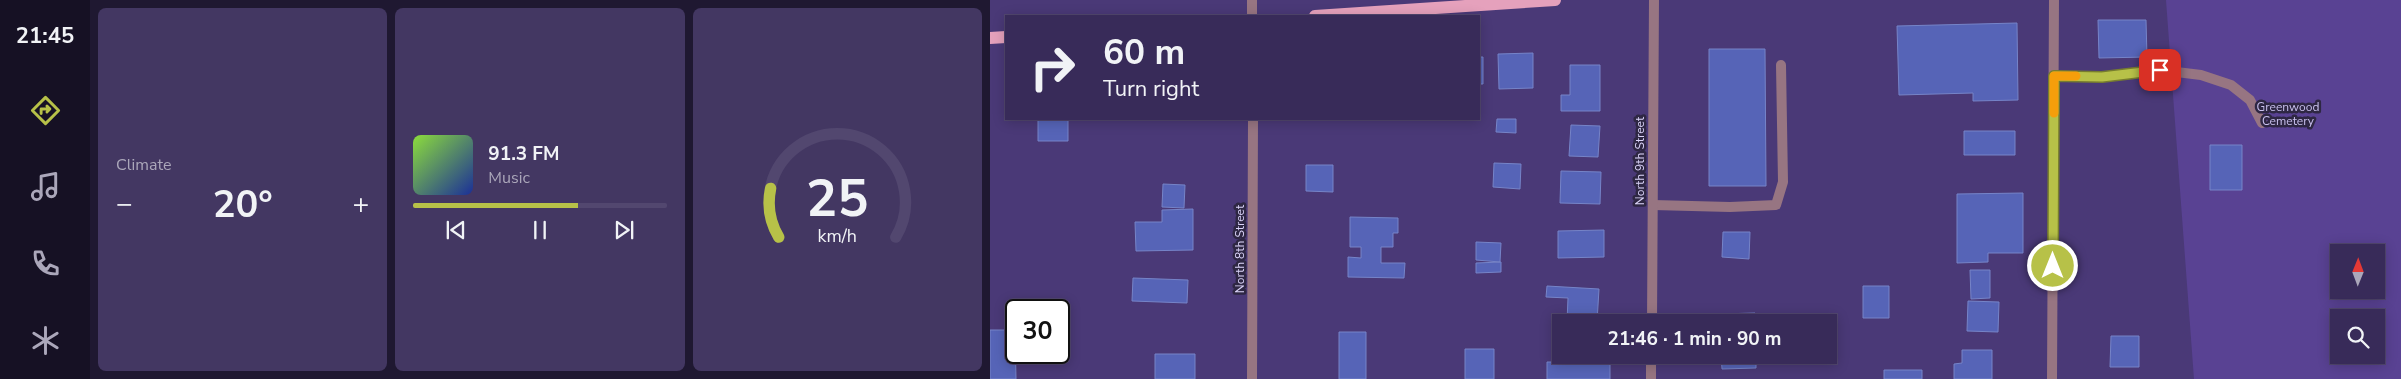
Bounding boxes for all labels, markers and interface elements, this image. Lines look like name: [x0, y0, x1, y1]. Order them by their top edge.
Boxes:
text: 21:45: [16, 21, 74, 51]
text: 60 m: [1103, 29, 1185, 76]
icon: right: [1020, 35, 1085, 100]
pin: [2139, 49, 2181, 91]
icon: arrive: [2146, 56, 2174, 84]
text: Turn right: [1103, 74, 1199, 104]
icon: directions: [28, 93, 63, 128]
park label: Greenwood Cemetery: [2257, 99, 2319, 129]
street label: North 9th Street: [1632, 116, 1648, 205]
text: 91.3 FM: [488, 141, 560, 167]
text: Climate: [116, 154, 171, 176]
text: 25: [806, 163, 869, 234]
text: Music: [488, 167, 530, 189]
icon: music: [28, 169, 63, 204]
text: 20°: [213, 179, 273, 230]
text: −: [116, 185, 133, 223]
text: +: [353, 185, 369, 223]
street label: North 8th Street: [1232, 204, 1248, 293]
icon: previous: [442, 216, 470, 244]
icon: pause: [526, 216, 554, 244]
icon: next: [610, 216, 638, 244]
text: km/h: [818, 224, 857, 248]
position arrow: [2026, 239, 2078, 291]
north arrow: [2330, 244, 2385, 299]
map controls: [2330, 244, 2385, 364]
icon: phone: [28, 246, 63, 281]
speed limit sign: 30: [1005, 299, 1070, 364]
button: search: [2330, 309, 2385, 364]
icon: climate: [28, 323, 63, 358]
text: 21:46 · 1 min · 90 m: [1607, 326, 1782, 352]

